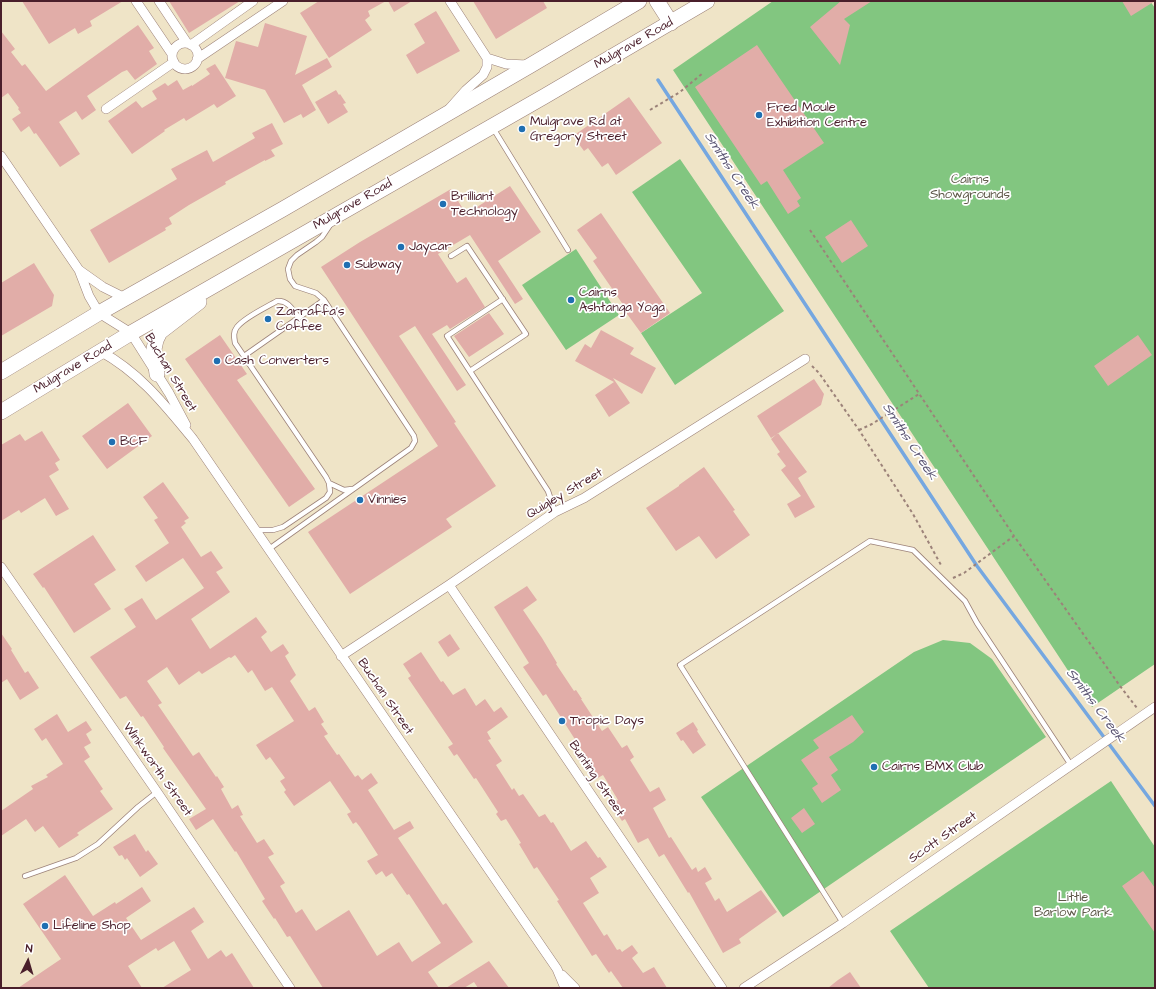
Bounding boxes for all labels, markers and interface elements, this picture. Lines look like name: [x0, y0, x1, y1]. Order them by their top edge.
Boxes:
street label: Mulgrave Road: [592, 15, 676, 73]
place label: Fred Moule Exhibition Centre: [767, 100, 867, 131]
marker: Fred Moule Exhibition Centre: [754, 110, 764, 120]
place label: Mulgrave Rd at Gregory Street: [530, 114, 627, 145]
marker: Mulgrave Rd at Gregory Street: [517, 124, 527, 134]
water label: Smiths Creek: [700, 129, 762, 213]
park label: Cairns Showgrounds: [930, 172, 1010, 203]
street label: Mulgrave Road: [311, 176, 395, 234]
place label: Brilliant Technology: [451, 189, 518, 220]
marker: Brilliant Technology: [438, 199, 448, 209]
place label: Jaycar: [409, 239, 452, 255]
marker: Jaycar: [396, 242, 406, 252]
place label: Subway: [355, 257, 402, 273]
marker: Subway: [342, 260, 352, 270]
place label: Cairns Ashtanga Yoga: [579, 285, 665, 316]
marker: Cairns Ashtanga Yoga: [566, 295, 576, 305]
place label: Zarraffa's Coffee: [276, 304, 344, 335]
marker: Zarraffa's Coffee: [263, 314, 273, 324]
street label: Buchan Street: [140, 331, 200, 415]
street label: Mulgrave Road: [31, 338, 115, 398]
place label: Cash Converters: [225, 353, 329, 369]
marker: Cash Converters: [212, 356, 222, 366]
water label: Smiths Creek: [878, 400, 940, 484]
place label: BCF: [120, 434, 147, 450]
marker: BCF: [107, 437, 117, 447]
street label: Quigley Street: [524, 465, 606, 523]
place label: Vinnies: [368, 492, 407, 508]
marker: Vinnies: [355, 495, 365, 505]
street label: Buchan Street: [354, 656, 416, 738]
water label: Smiths Creek: [1062, 666, 1128, 746]
place label: Tropic Days: [570, 713, 644, 729]
marker: Tropic Days: [557, 716, 567, 726]
street label: Winkworth Street: [119, 720, 195, 820]
street label: Bunting Street: [565, 738, 627, 820]
place label: Cairns BMX Club: [882, 759, 983, 775]
marker: Cairns BMX Club: [869, 762, 879, 772]
street label: Scott Street: [906, 809, 980, 867]
park label: Little Barlow Park: [1034, 890, 1112, 921]
place label: Lifeline Shop: [53, 918, 131, 934]
marker: Lifeline Shop: [40, 921, 50, 931]
north arrow: [8, 941, 48, 981]
text: N: [25, 941, 33, 956]

